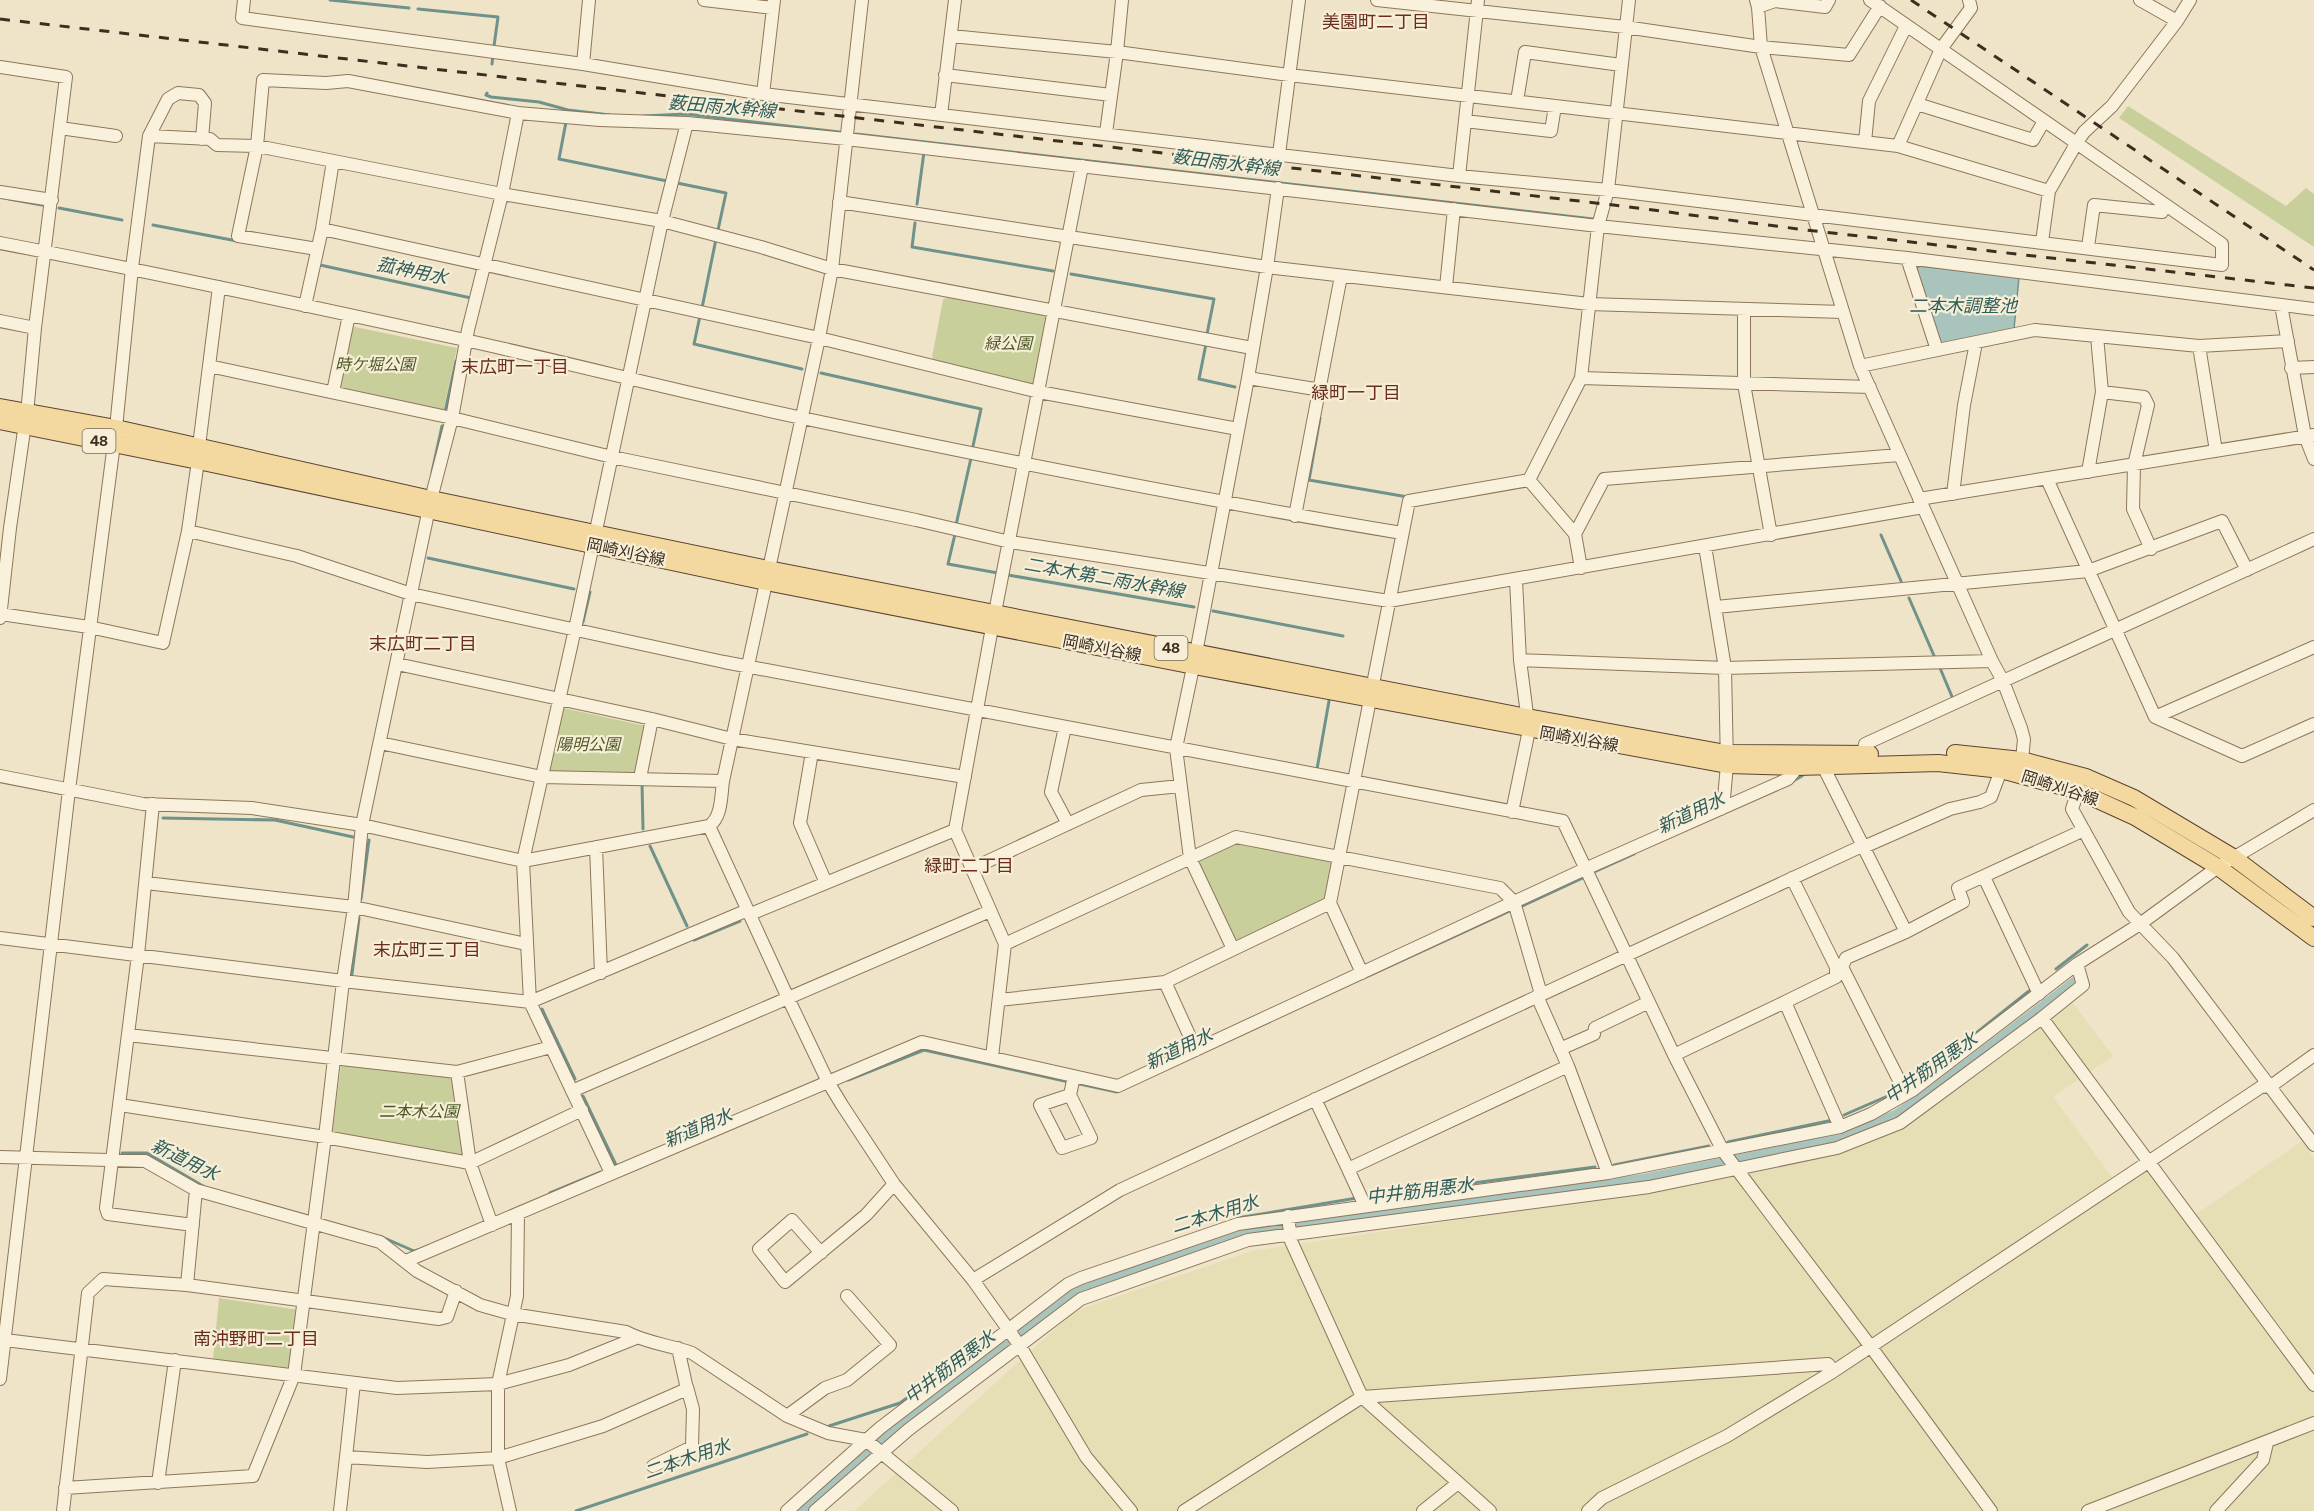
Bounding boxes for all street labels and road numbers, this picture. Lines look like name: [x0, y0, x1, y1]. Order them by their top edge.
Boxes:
road number: 48: [82, 429, 116, 453]
street label: 岡崎刈谷線: [585, 534, 667, 570]
street label: 岡崎刈谷線: [1061, 631, 1143, 665]
road number: 48: [1154, 636, 1188, 660]
street label: 岡崎刈谷線: [1538, 723, 1620, 755]
street label: 岡崎刈谷線: [2019, 767, 2101, 809]

